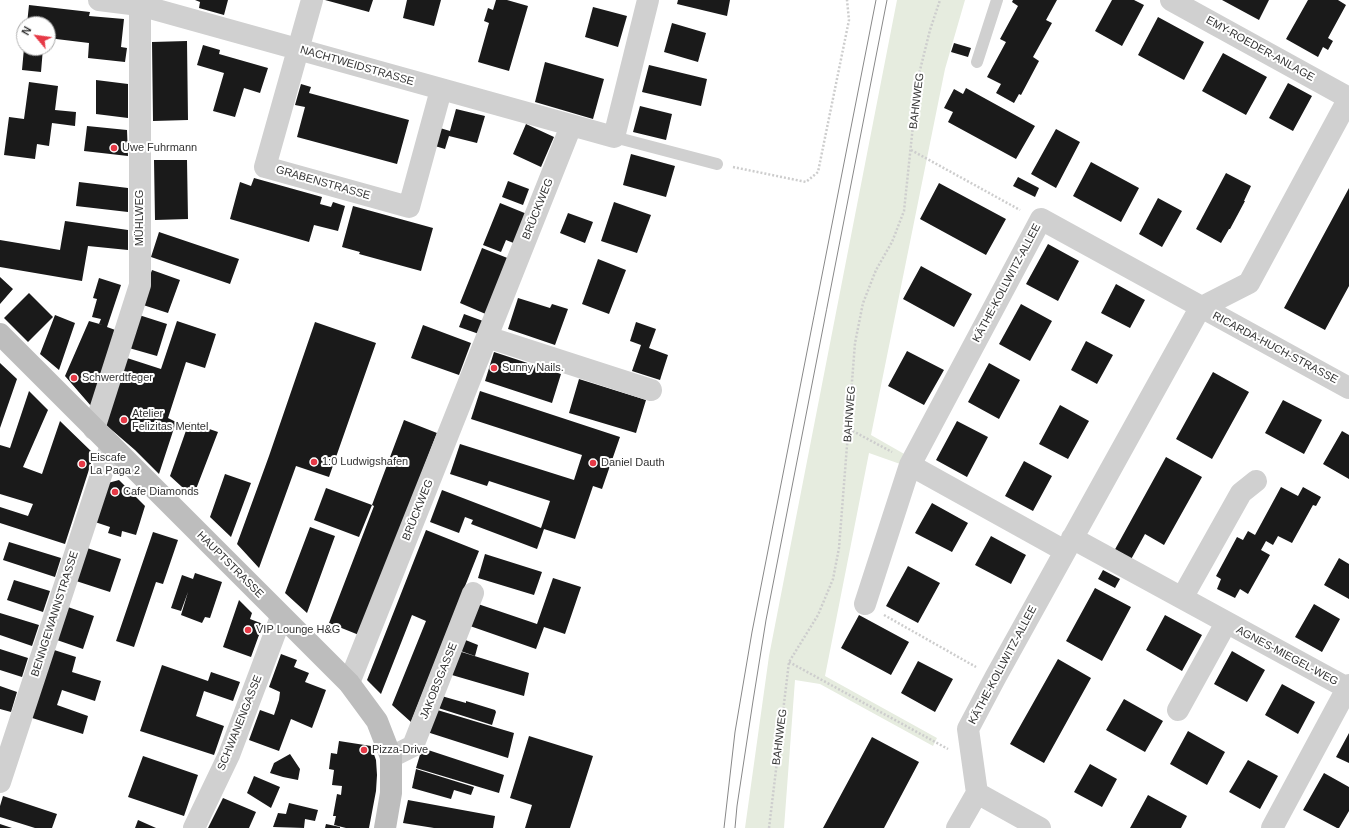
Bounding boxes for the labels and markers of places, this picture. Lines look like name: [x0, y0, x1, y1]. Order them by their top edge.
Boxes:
place label: Uwe Fuhrmann: [122, 141, 197, 155]
marker: Uwe Fuhrmann: [109, 143, 119, 153]
place label: Sunny Nails.: [502, 361, 564, 375]
marker: Sunny Nails.: [489, 363, 499, 373]
place label: Schwerdtfeger: [82, 371, 153, 385]
marker: Schwerdtfeger: [69, 373, 79, 383]
place label: Atelier Felizitas Mentel: [132, 407, 208, 433]
marker: Atelier Felizitas Mentel: [119, 415, 129, 425]
place label: Eiscafe La Paga 2: [90, 451, 140, 477]
place label: 1:0 Ludwigshafen: [322, 455, 408, 469]
place label: Daniel Dauth: [601, 456, 665, 470]
marker: 1:0 Ludwigshafen: [309, 457, 319, 467]
marker: Daniel Dauth: [588, 458, 598, 468]
marker: Eiscafe La Paga 2: [77, 459, 87, 469]
place label: Cafe Diamonds: [123, 485, 199, 499]
marker: Cafe Diamonds: [110, 487, 120, 497]
place label: VIP Lounge H&G: [256, 623, 340, 637]
marker: VIP Lounge H&G: [243, 625, 253, 635]
place label: Pizza-Drive: [372, 743, 428, 757]
marker: Pizza-Drive: [359, 745, 369, 755]

